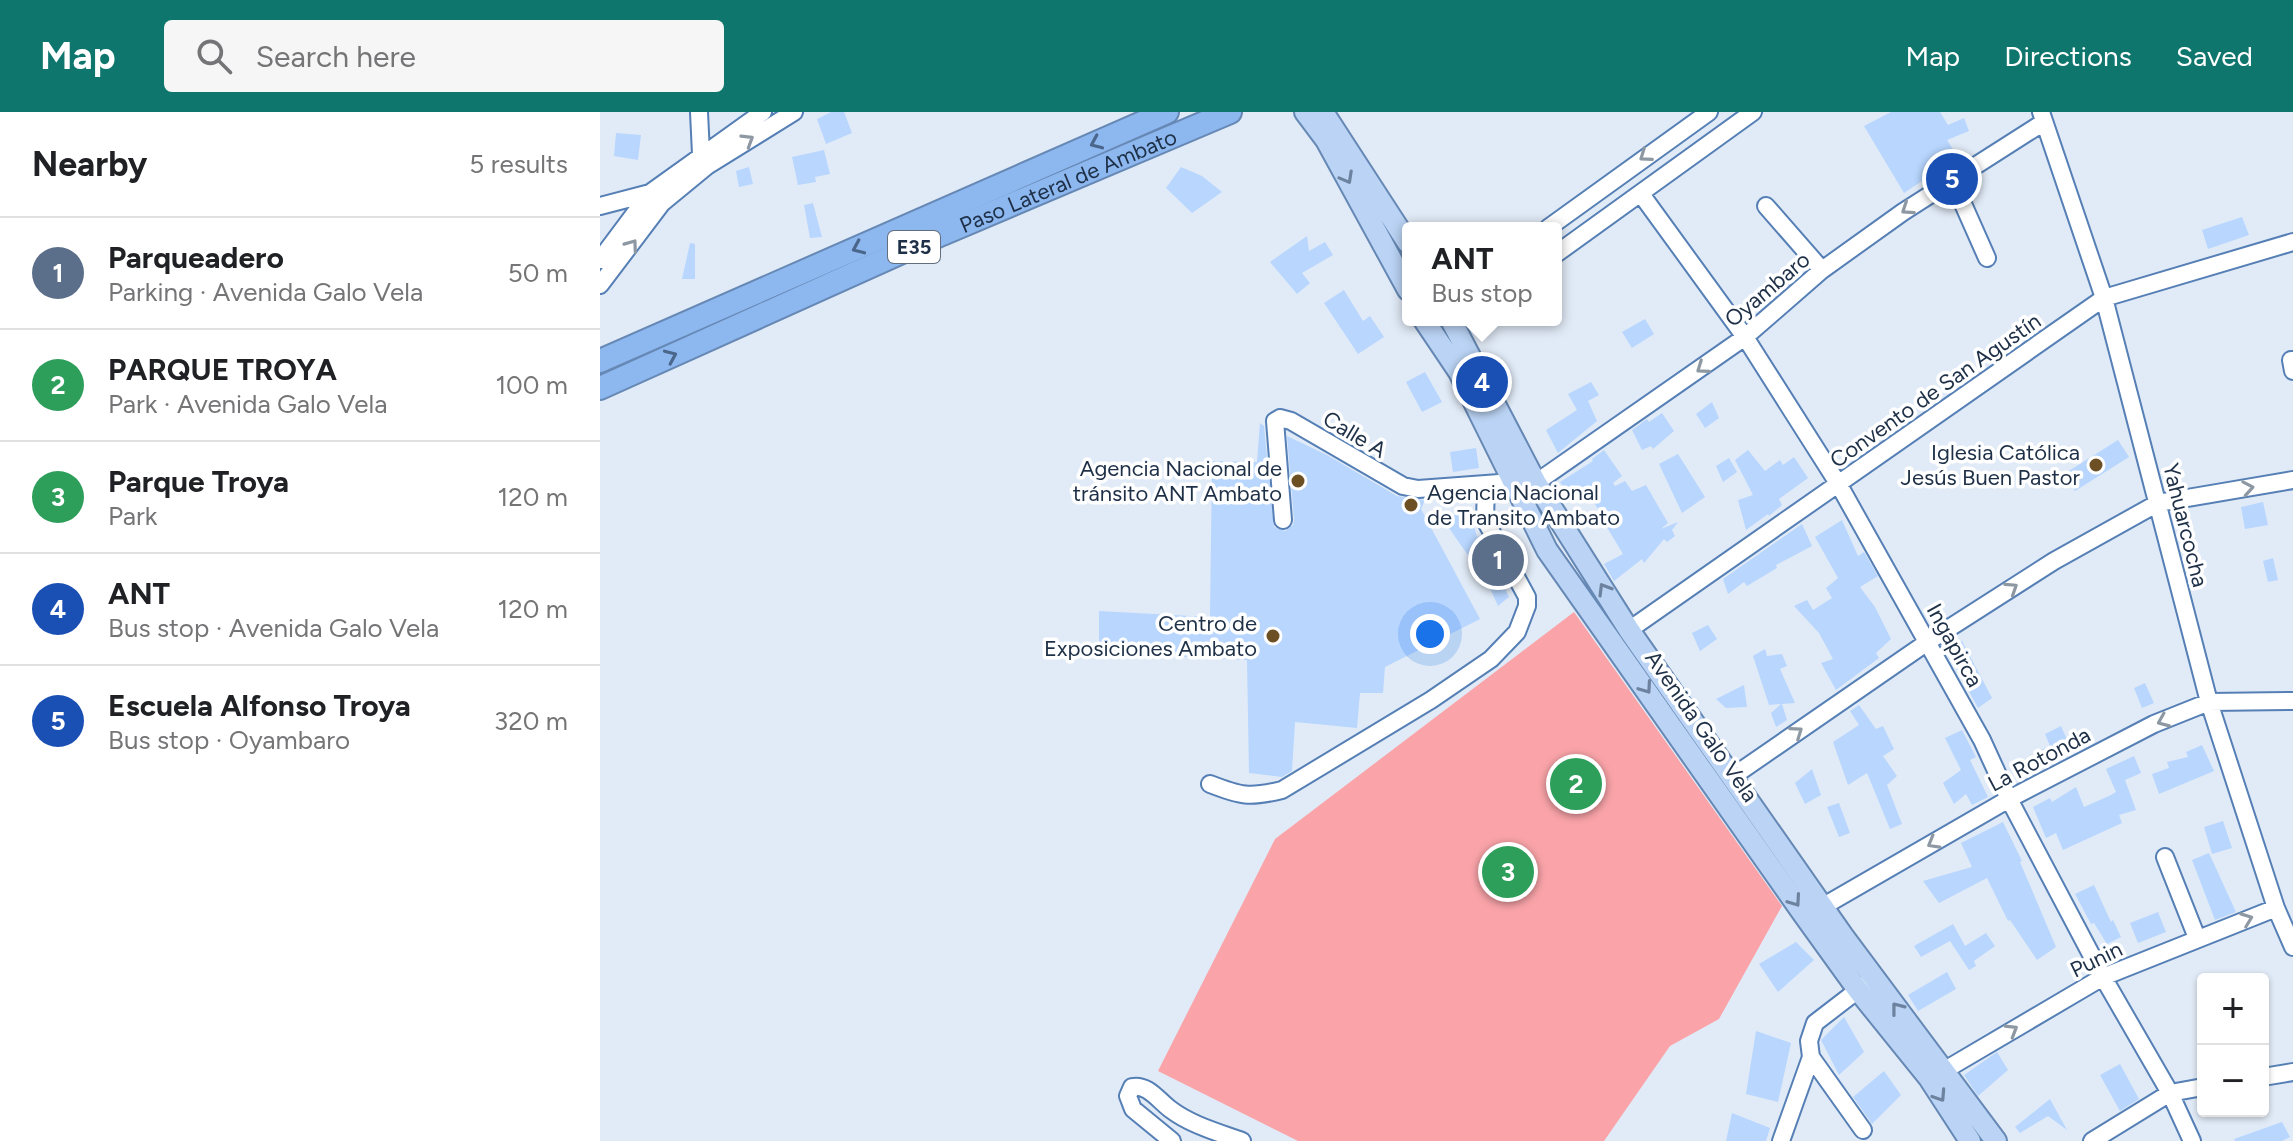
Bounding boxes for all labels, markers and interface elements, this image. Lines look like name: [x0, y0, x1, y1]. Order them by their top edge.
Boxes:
search box: [164, 20, 724, 92]
text: Map: [40, 33, 116, 79]
icon: search: [192, 34, 236, 78]
text: Search here: [256, 38, 416, 75]
text: Map: [1906, 39, 1960, 73]
text: Directions: [2004, 39, 2132, 73]
text: Saved: [2176, 39, 2253, 73]
street label: Paso Lateral de Ambato: [956, 123, 1181, 239]
one-way arrow: [1090, 134, 1104, 150]
one-way arrow: [739, 135, 753, 150]
text: Nearby: [32, 144, 147, 185]
one-way arrow: [1640, 146, 1654, 161]
text: 5 results: [469, 148, 568, 180]
pin: 5: [1926, 149, 1978, 209]
one-way arrow: [1337, 169, 1352, 184]
one-way arrow: [1902, 199, 1916, 214]
popup: [1402, 222, 1562, 326]
road number: E35: [888, 231, 940, 263]
one-way arrow: [851, 238, 866, 254]
text: Parqueadero: [108, 239, 284, 276]
one-way arrow: [622, 239, 637, 253]
text: ANT: [1431, 240, 1494, 277]
street label: Oyambaro: [1719, 246, 1815, 333]
text: 1: [53, 257, 63, 289]
text: 50 m: [508, 257, 568, 289]
text: Parking · Avenida Galo Vela: [108, 276, 423, 308]
text: Bus stop: [1431, 277, 1533, 309]
street label: Convento de San Agustín: [1825, 307, 2046, 474]
one-way arrow: [663, 349, 677, 365]
text: PARQUE TROYA: [108, 351, 337, 388]
pin: 4: [1456, 352, 1508, 412]
one-way arrow: [1696, 358, 1710, 373]
text: 2: [50, 369, 66, 401]
text: 100 m: [495, 369, 568, 401]
text: Park · Avenida Galo Vela: [108, 388, 387, 420]
street label: Calle A: [1318, 405, 1391, 464]
place label: Iglesia Católica Jesús Buen Pastor: [1901, 439, 2081, 491]
place label: Agencia Nacional de tránsito ANT Ambato: [1073, 455, 1282, 507]
marker: Iglesia Católica Jesús Buen Pastor: [2087, 456, 2105, 474]
street label: Yahuarcocha: [2157, 460, 2214, 590]
text: Parque Troya: [108, 463, 289, 500]
marker: Agencia Nacional de tránsito ANT Ambato: [1289, 472, 1307, 490]
place label: Agencia Nacional de Transito Ambato: [1427, 479, 1620, 531]
one-way arrow: [2242, 480, 2255, 497]
text: 3: [51, 481, 65, 513]
text: 120 m: [498, 481, 568, 513]
marker: Agencia Nacional de Transito Ambato: [1402, 496, 1420, 514]
text: Park: [108, 500, 157, 532]
pin: 1: [1472, 530, 1524, 590]
text: ANT: [108, 575, 170, 612]
one-way arrow: [2004, 582, 2018, 597]
one-way arrow: [1598, 583, 1613, 598]
text: 4: [50, 593, 66, 625]
text: 120 m: [498, 593, 568, 625]
street label: Ingapirca: [1921, 599, 1988, 692]
place label: Centro de Exposiciones Ambato: [1044, 610, 1257, 662]
text: Bus stop · Avenida Galo Vela: [108, 612, 439, 644]
your location: [1410, 614, 1450, 654]
marker: Centro de Exposiciones Ambato: [1264, 627, 1282, 645]
street label: Avenida Galo Vela: [1639, 646, 1764, 807]
one-way arrow: [1636, 680, 1651, 694]
text: Escuela Alfonso Troya: [108, 687, 411, 724]
text: 5: [50, 705, 66, 737]
text: 320 m: [494, 705, 568, 737]
one-way arrow: [2157, 711, 2171, 728]
street label: La Rotonda: [1983, 721, 2095, 798]
text: Bus stop · Oyambaro: [108, 724, 350, 756]
one-way arrow: [1788, 727, 1802, 742]
pin: 2: [1550, 754, 1602, 814]
one-way arrow: [1927, 833, 1942, 849]
pin: 3: [1482, 842, 1534, 902]
one-way arrow: [1785, 893, 1800, 907]
one-way arrow: [2239, 912, 2253, 929]
street label: Punin: [2066, 935, 2127, 984]
map controls: [2197, 973, 2269, 1117]
button: +: [2197, 973, 2269, 1045]
one-way arrow: [1893, 1002, 1907, 1017]
one-way arrow: [2003, 1024, 2018, 1040]
button: −: [2197, 1045, 2269, 1117]
one-way arrow: [1931, 1087, 1946, 1101]

